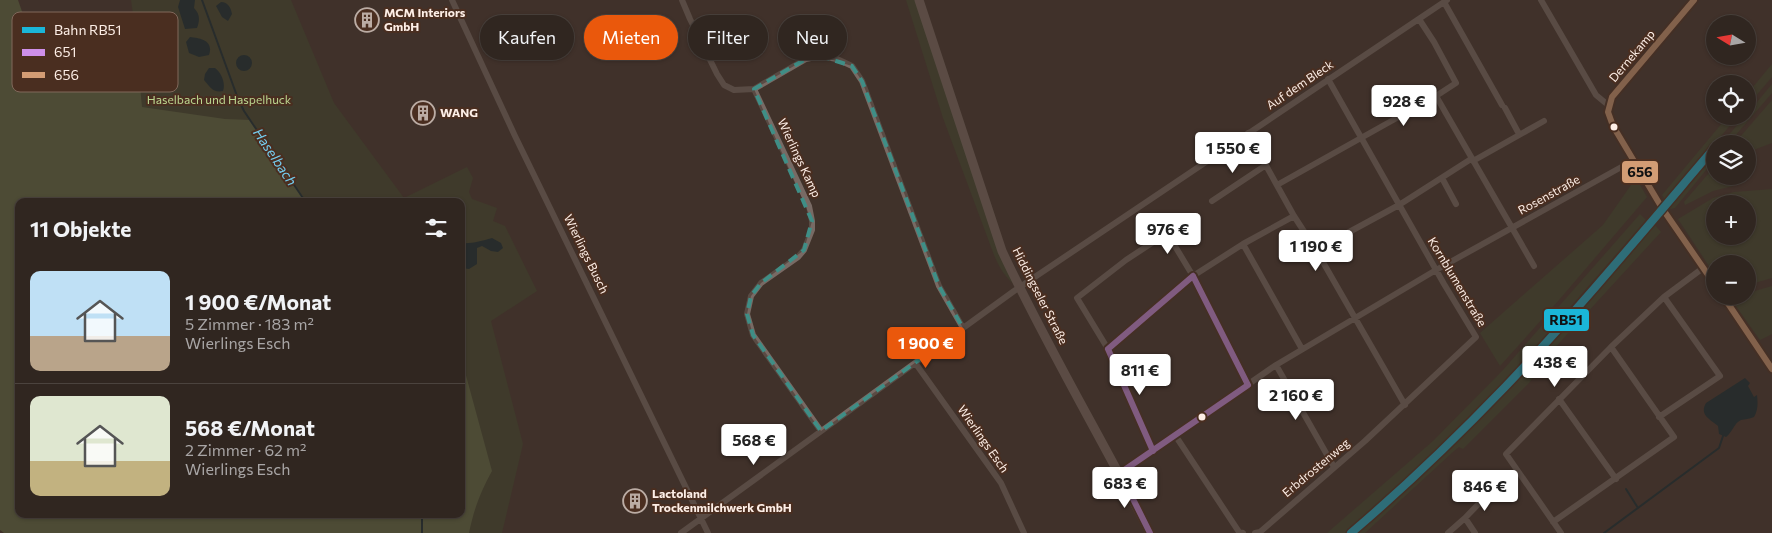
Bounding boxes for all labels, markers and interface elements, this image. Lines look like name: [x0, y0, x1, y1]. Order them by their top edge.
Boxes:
place label: MCM Interiors GmbH: [384, 5, 466, 33]
building icon: MCM Interiors GmbH: [354, 7, 380, 33]
legend: [12, 12, 178, 92]
chip: Kaufen: [480, 15, 574, 60]
chip: Mieten: [584, 15, 678, 60]
chip: Filter: [688, 15, 768, 60]
chip: Neu: [778, 15, 847, 60]
north arrow: [1706, 15, 1756, 65]
map controls: [1706, 15, 1756, 305]
text: Bahn RB51: [54, 21, 122, 38]
street label: Dernekamp: [1605, 27, 1657, 84]
text: 651: [54, 43, 77, 60]
street label: Auf dem Bleck: [1263, 56, 1336, 112]
text: 656: [54, 66, 79, 83]
button: locate: [1706, 75, 1756, 125]
pin: 928 €: [1369, 84, 1439, 127]
text: 928 €: [1383, 91, 1426, 110]
park label: Haselbach und Haspelhuck: [147, 92, 292, 106]
building icon: WANG: [410, 100, 436, 126]
place label: WANG: [440, 105, 478, 119]
street label: Wierlings Kamp: [775, 116, 824, 199]
unlabelled marker: [1609, 122, 1619, 132]
water label: Haselbach: [250, 125, 301, 189]
pin: 1 550 €: [1187, 132, 1279, 174]
button: layers: [1706, 135, 1756, 185]
text: 1 550 €: [1206, 138, 1260, 157]
line badge: 656: [1621, 160, 1659, 184]
text: 656: [1627, 163, 1653, 180]
street label: Rosenstraße: [1515, 171, 1582, 217]
button: +: [1706, 195, 1756, 245]
street label: Wierlings Busch: [562, 212, 612, 295]
pin: 976 €: [1133, 212, 1203, 255]
icon: filters: [422, 214, 450, 242]
text: 11 Objekte: [30, 216, 131, 241]
text: 976 €: [1147, 219, 1189, 238]
pin: 1 190 €: [1270, 230, 1362, 272]
street label: Kornblumenstraße: [1426, 234, 1490, 329]
text: 1 190 €: [1290, 236, 1342, 255]
street label: Hiddingseler Straße: [1010, 245, 1071, 346]
button: −: [1706, 255, 1756, 305]
text: 1 900 €/Monat: [185, 289, 331, 314]
icon: home: [70, 291, 130, 351]
line badge: RB51: [1543, 308, 1590, 332]
text: RB51: [1549, 311, 1583, 328]
text: 5 Zimmer · 183 m²: [185, 314, 314, 333]
pin: 1 900 €: [880, 326, 972, 369]
text: Wierlings Esch: [185, 333, 290, 352]
text: 1 900 €: [898, 333, 954, 352]
pin: 438 €: [1520, 346, 1590, 388]
text: 438 €: [1533, 352, 1577, 371]
pin: 811 €: [1105, 354, 1175, 396]
text: 811 €: [1121, 360, 1159, 379]
pin: 2 160 €: [1250, 378, 1342, 421]
text: 2 160 €: [1269, 385, 1323, 404]
street label: Wierlings Esch: [955, 402, 1012, 475]
unlabelled marker: [1197, 412, 1207, 422]
text: 568 €/Monat: [185, 415, 315, 440]
icon: home: [70, 416, 130, 476]
pin: 568 €: [719, 424, 789, 466]
text: 568 €: [732, 430, 776, 449]
street label: Erbdrostenweg: [1279, 435, 1352, 499]
text: 2 Zimmer · 62 m²: [185, 440, 306, 459]
text: Wierlings Esch: [185, 459, 290, 478]
pin: 683 €: [1090, 466, 1160, 509]
pin: 846 €: [1450, 470, 1520, 512]
text: 683 €: [1103, 473, 1147, 492]
text: 846 €: [1463, 476, 1507, 495]
place label: Lactoland Trockenmilchwerk GmbH: [652, 486, 792, 514]
building icon: Lactoland Trockenmilchwerk GmbH: [622, 488, 648, 514]

